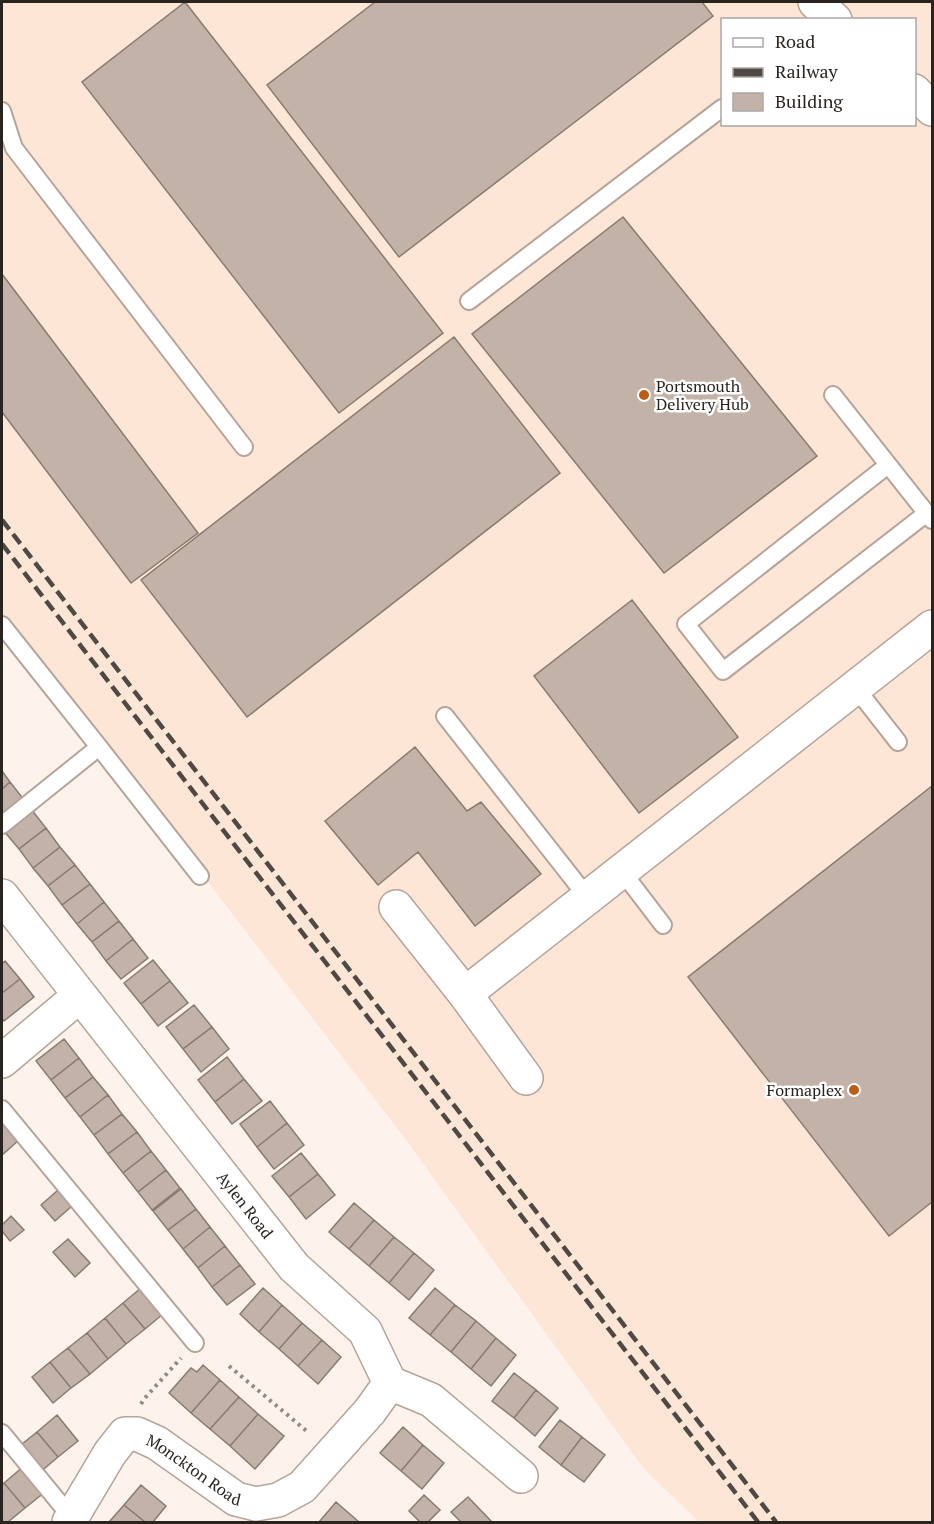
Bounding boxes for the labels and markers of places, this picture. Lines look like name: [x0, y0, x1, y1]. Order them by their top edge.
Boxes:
place label: Portsmouth Delivery Hub: [656, 375, 749, 415]
marker: Portsmouth Delivery Hub: [637, 388, 651, 402]
place label: Formaplex: [766, 1079, 843, 1101]
marker: Formaplex: [847, 1083, 861, 1097]

